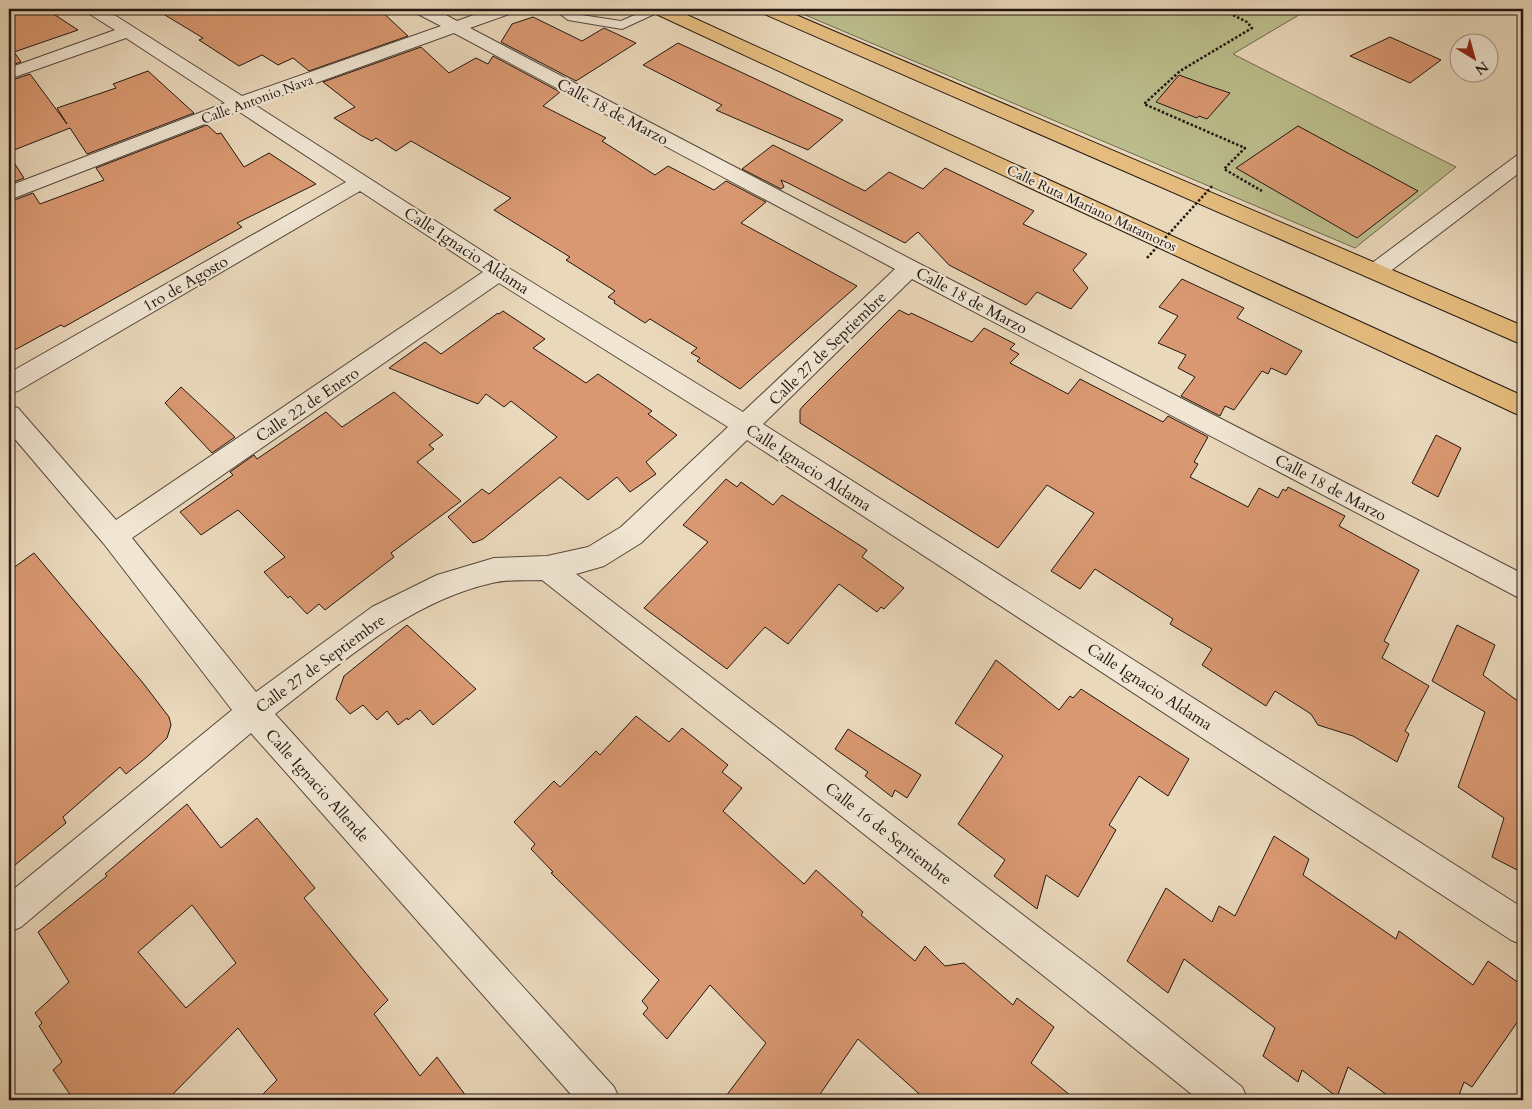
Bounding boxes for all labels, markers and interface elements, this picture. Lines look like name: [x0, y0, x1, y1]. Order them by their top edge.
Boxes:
north arrow: [1450, 32, 1500, 82]
text: N: [1471, 57, 1492, 79]
street label: Calle Antonio Nava: [198, 70, 316, 129]
street label: Calle 18 de Marzo: [553, 73, 672, 151]
street label: Calle Ruta Mariano Matamoros: [1004, 161, 1180, 256]
street label: Calle Ignacio Aldama: [400, 202, 533, 300]
street label: 1ro de Agosto: [139, 250, 232, 317]
street label: Calle 18 de Marzo: [912, 262, 1031, 340]
street label: Calle 27 de Septiembre: [764, 287, 891, 411]
street label: Calle 22 de Enero: [252, 362, 364, 448]
street label: Calle Ignacio Aldama: [742, 419, 875, 517]
street label: Calle 18 de Marzo: [1271, 449, 1390, 527]
street label: Calle 27 de Septiembre: [251, 609, 390, 718]
street label: Calle Ignacio Aldama: [1083, 638, 1216, 736]
street label: Calle Ignacio Allende: [260, 724, 374, 847]
street label: Calle 16 de Septiembre: [820, 777, 956, 890]

